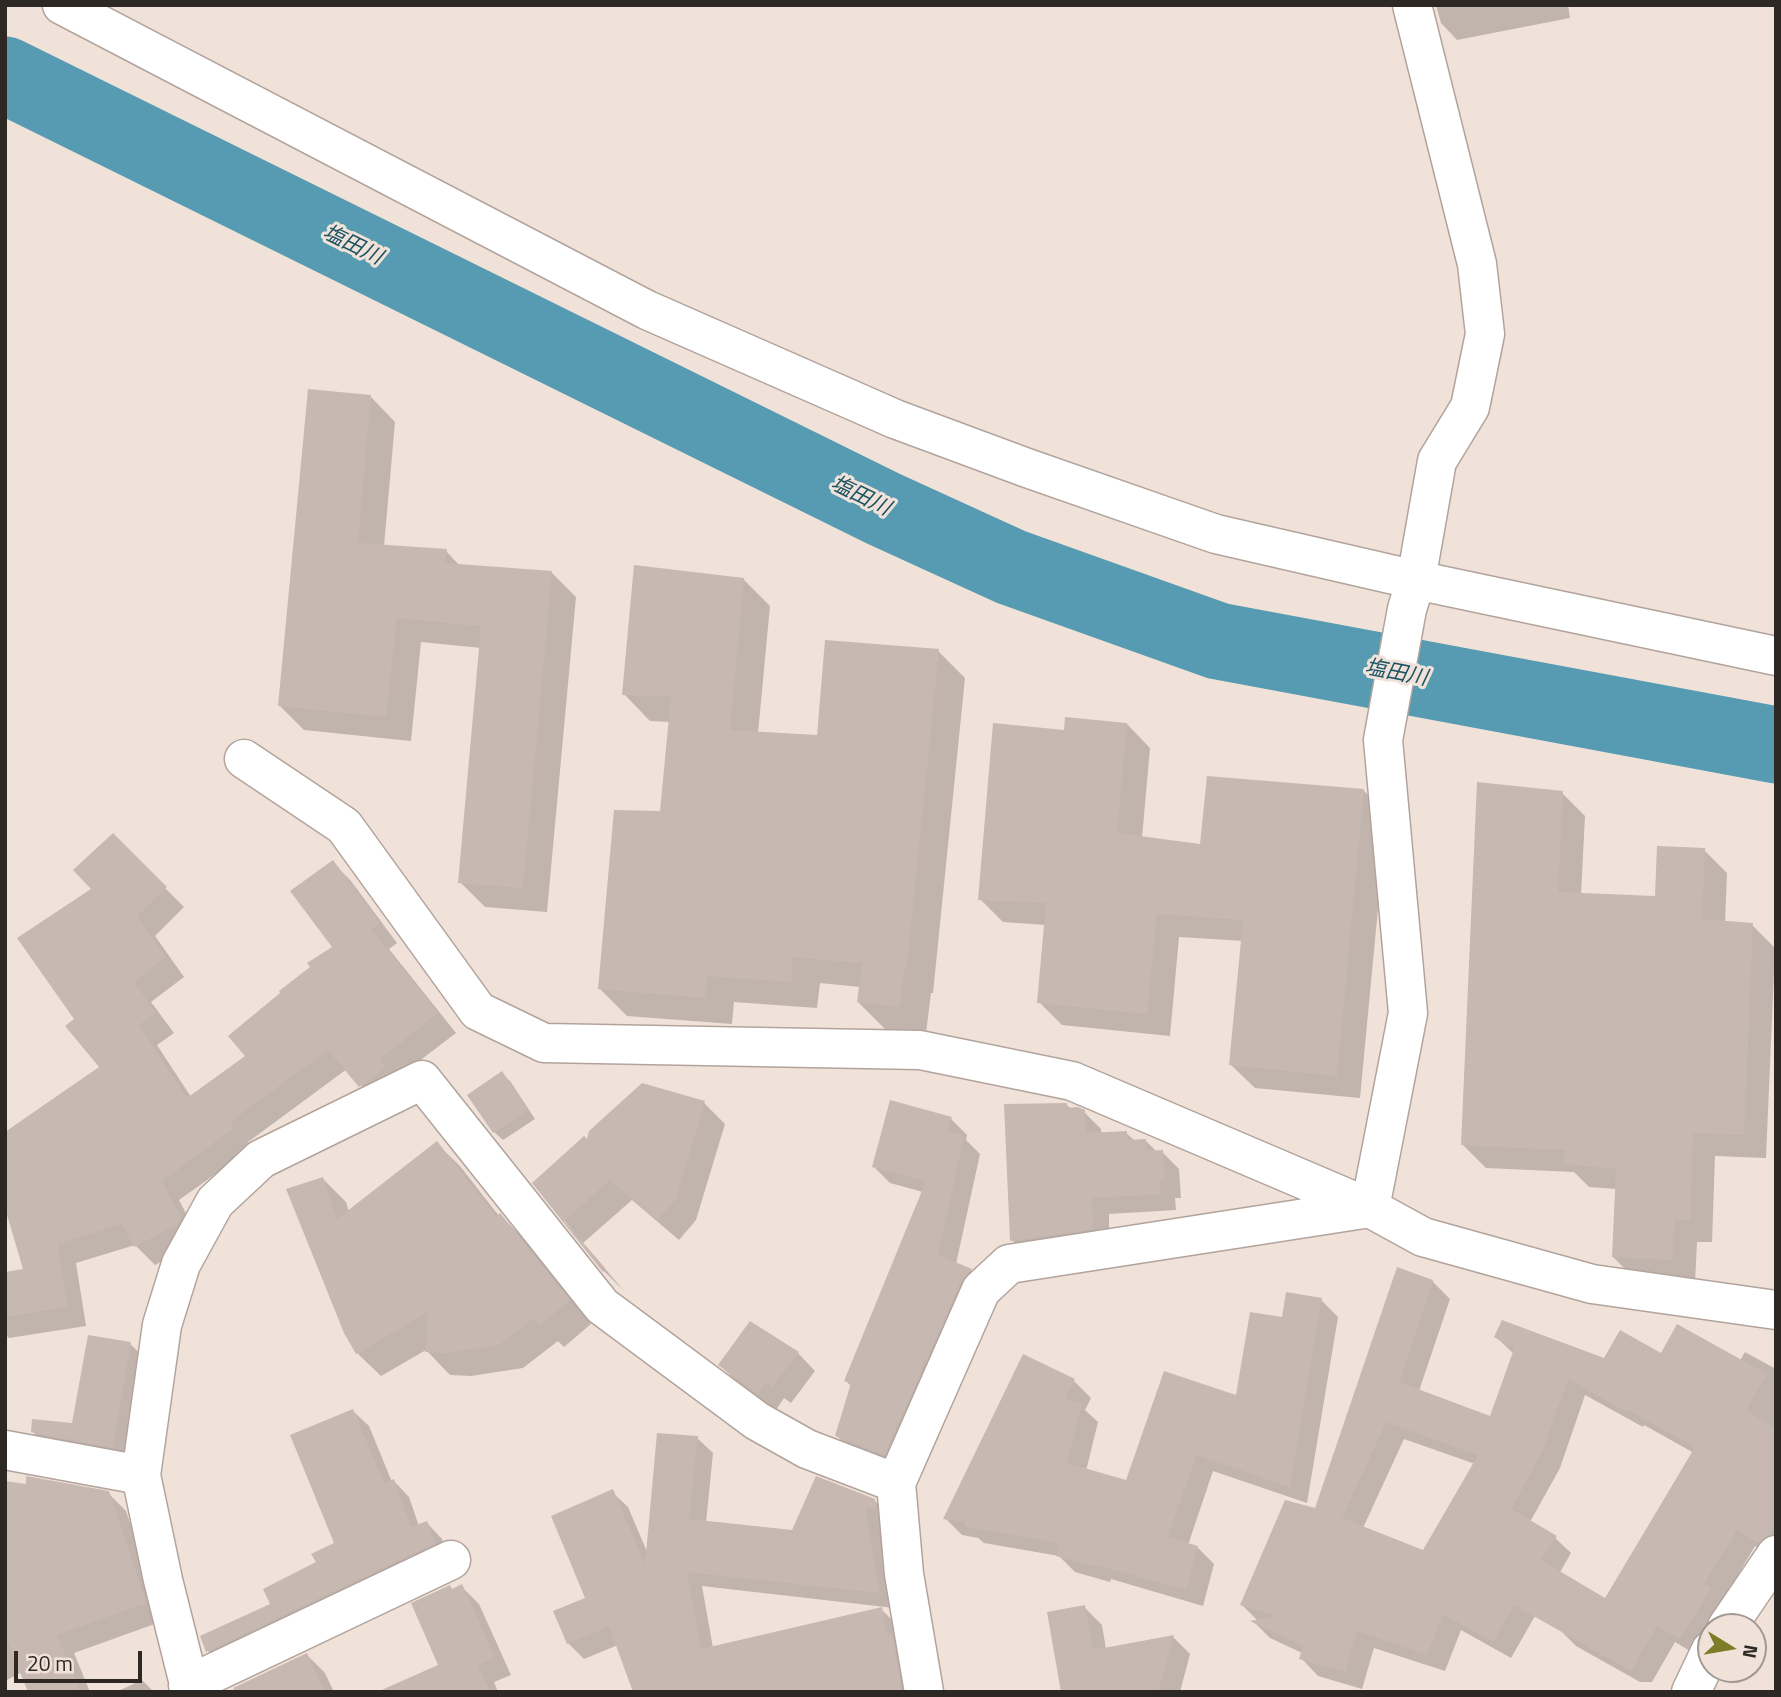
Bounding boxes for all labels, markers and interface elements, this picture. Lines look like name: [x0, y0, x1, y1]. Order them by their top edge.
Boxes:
water label: 塩田川: [318, 221, 386, 271]
water label: 塩田川: [826, 472, 894, 522]
water label: 塩田川: [1363, 656, 1429, 692]
north arrow: [1697, 1613, 1767, 1683]
scale bar: [18, 1638, 145, 1682]
text: N: [1736, 1642, 1767, 1661]
text: 20 m: [27, 1647, 73, 1679]

